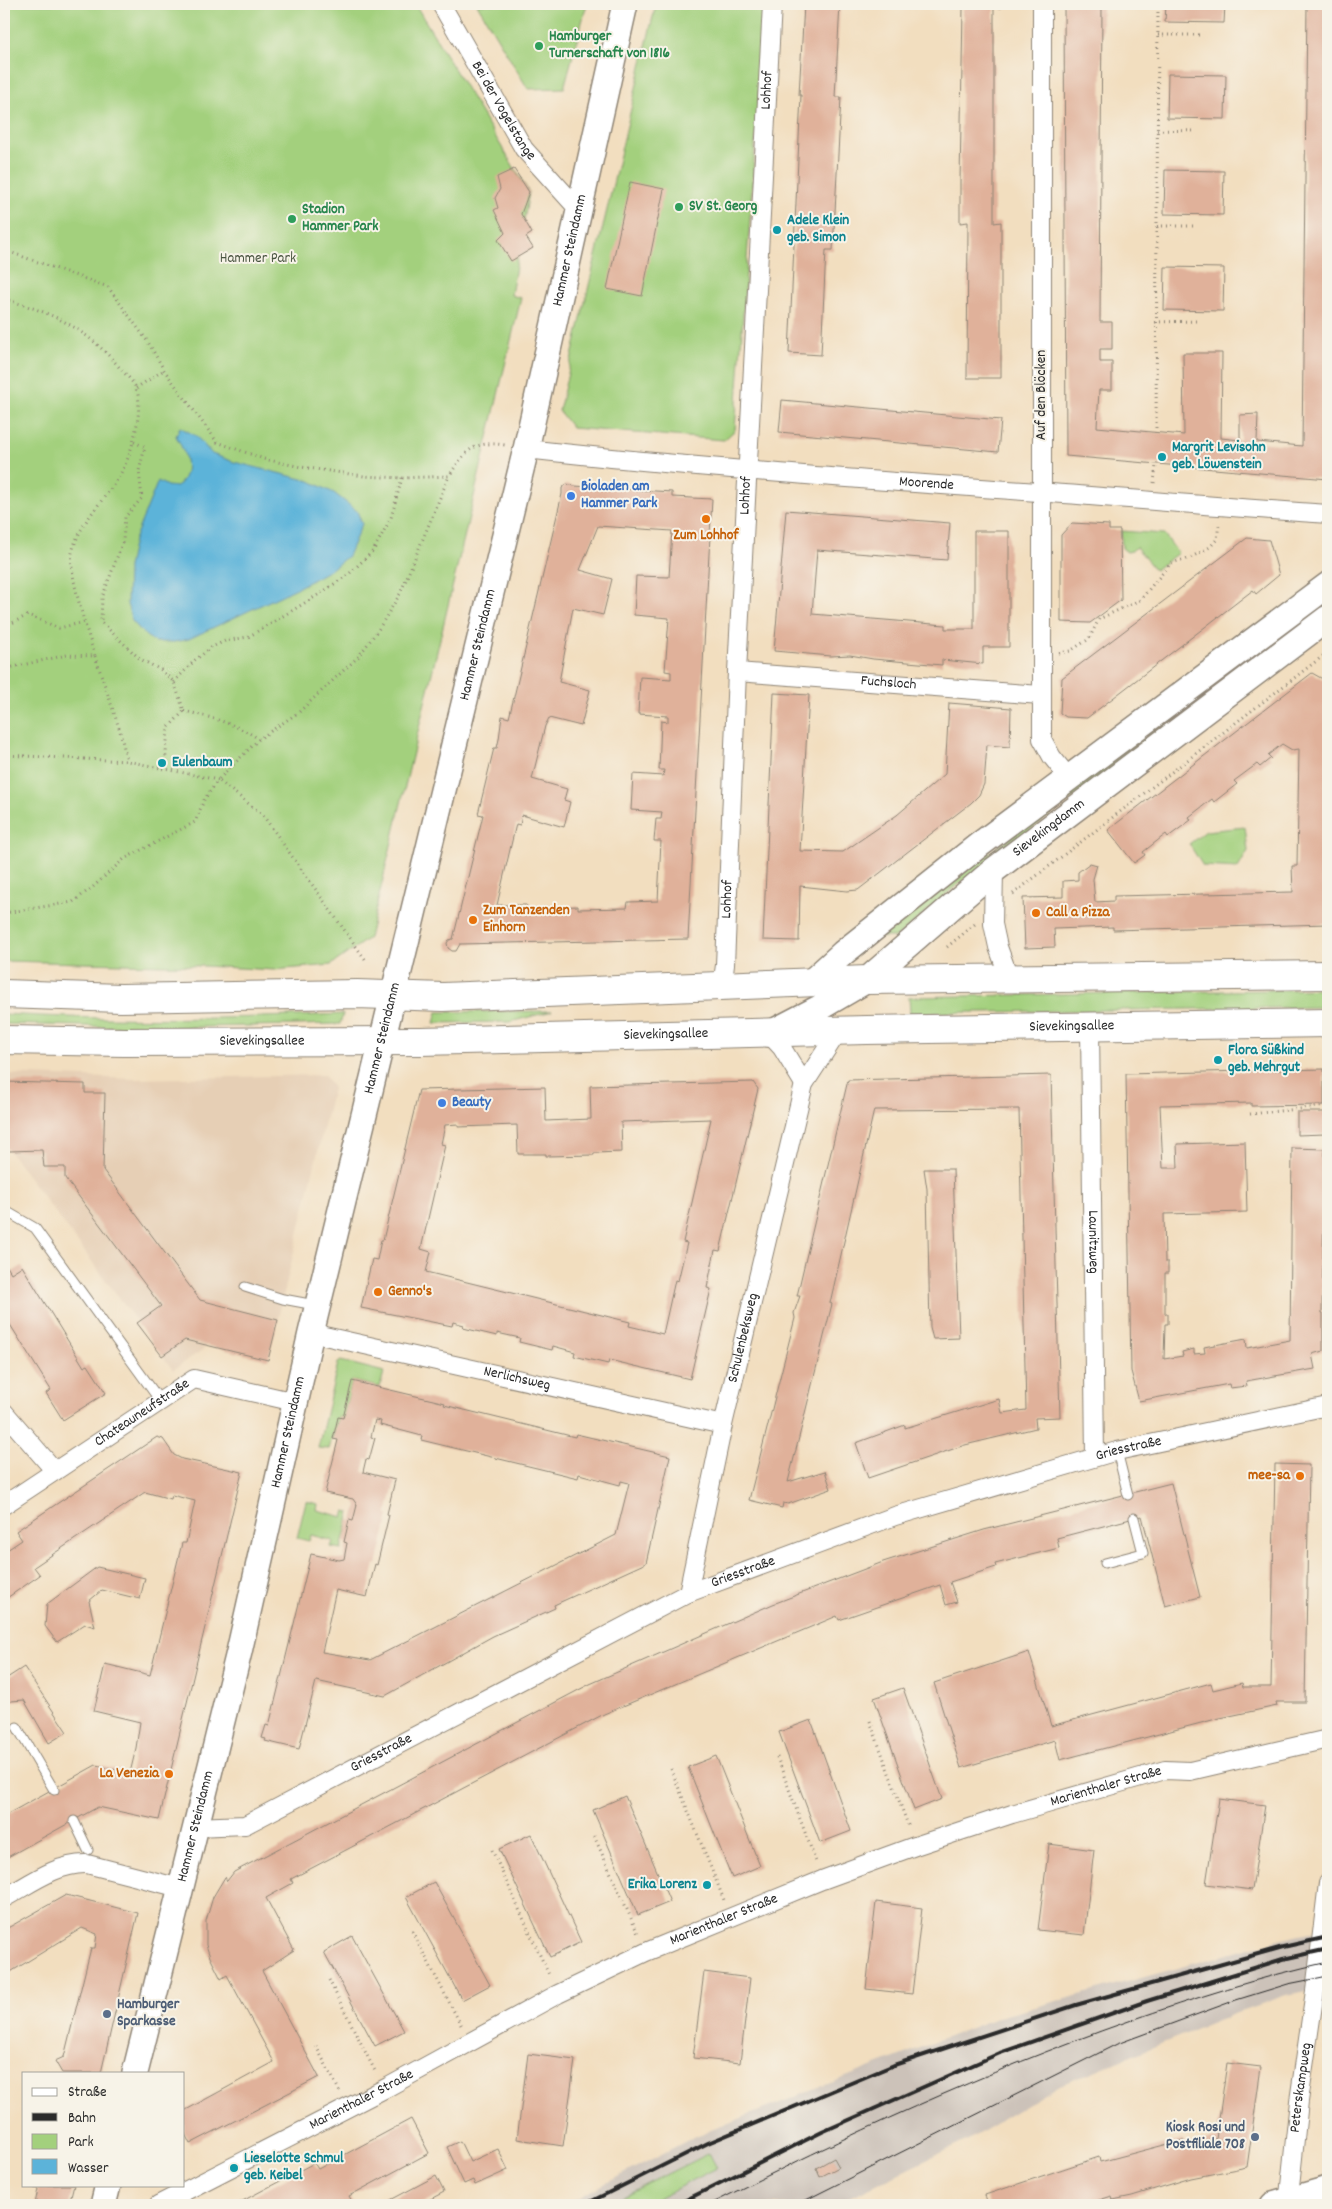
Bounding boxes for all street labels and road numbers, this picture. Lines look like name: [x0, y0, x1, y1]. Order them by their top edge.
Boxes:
street label: Bei der Vogelstange: [465, 57, 541, 166]
street label: Lohhof: [755, 70, 780, 110]
street label: Hammer Steindamm: [547, 192, 593, 308]
street label: Auf den Blöcken: [1031, 350, 1053, 440]
street label: Moorende: [898, 471, 955, 497]
street label: Lohhof: [734, 475, 758, 516]
street label: Hammer Steindamm: [454, 587, 503, 703]
street label: Fuchsloch: [860, 670, 917, 697]
street label: Sievekingdamm: [1008, 794, 1090, 863]
street label: Lohhof: [716, 879, 740, 919]
street label: Hammer Steindamm: [359, 980, 407, 1096]
street label: Sievekingsallee: [1029, 1015, 1115, 1039]
street label: Sievekingsallee: [623, 1023, 709, 1047]
street label: Sievekingsallee: [219, 1030, 305, 1053]
street label: Launitzweg: [1081, 1210, 1104, 1274]
street label: Schulenbeksweg: [722, 1291, 765, 1385]
street label: Nerlichsweg: [481, 1361, 553, 1397]
street label: Chateauneufstraße: [90, 1373, 195, 1453]
street label: Hammer Steindamm: [265, 1374, 312, 1490]
street label: Griesstraße: [1093, 1431, 1164, 1468]
street label: Griesstraße: [708, 1550, 779, 1594]
street label: Griesstraße: [347, 1728, 417, 1779]
street label: Marienthaler Straße: [1048, 1760, 1165, 1813]
street label: Hammer Steindamm: [172, 1768, 220, 1884]
street label: Marienthaler Straße: [667, 1888, 782, 1952]
street label: Peterskampweg: [1285, 2041, 1318, 2134]
street label: Marienthaler Straße: [306, 2064, 418, 2136]

